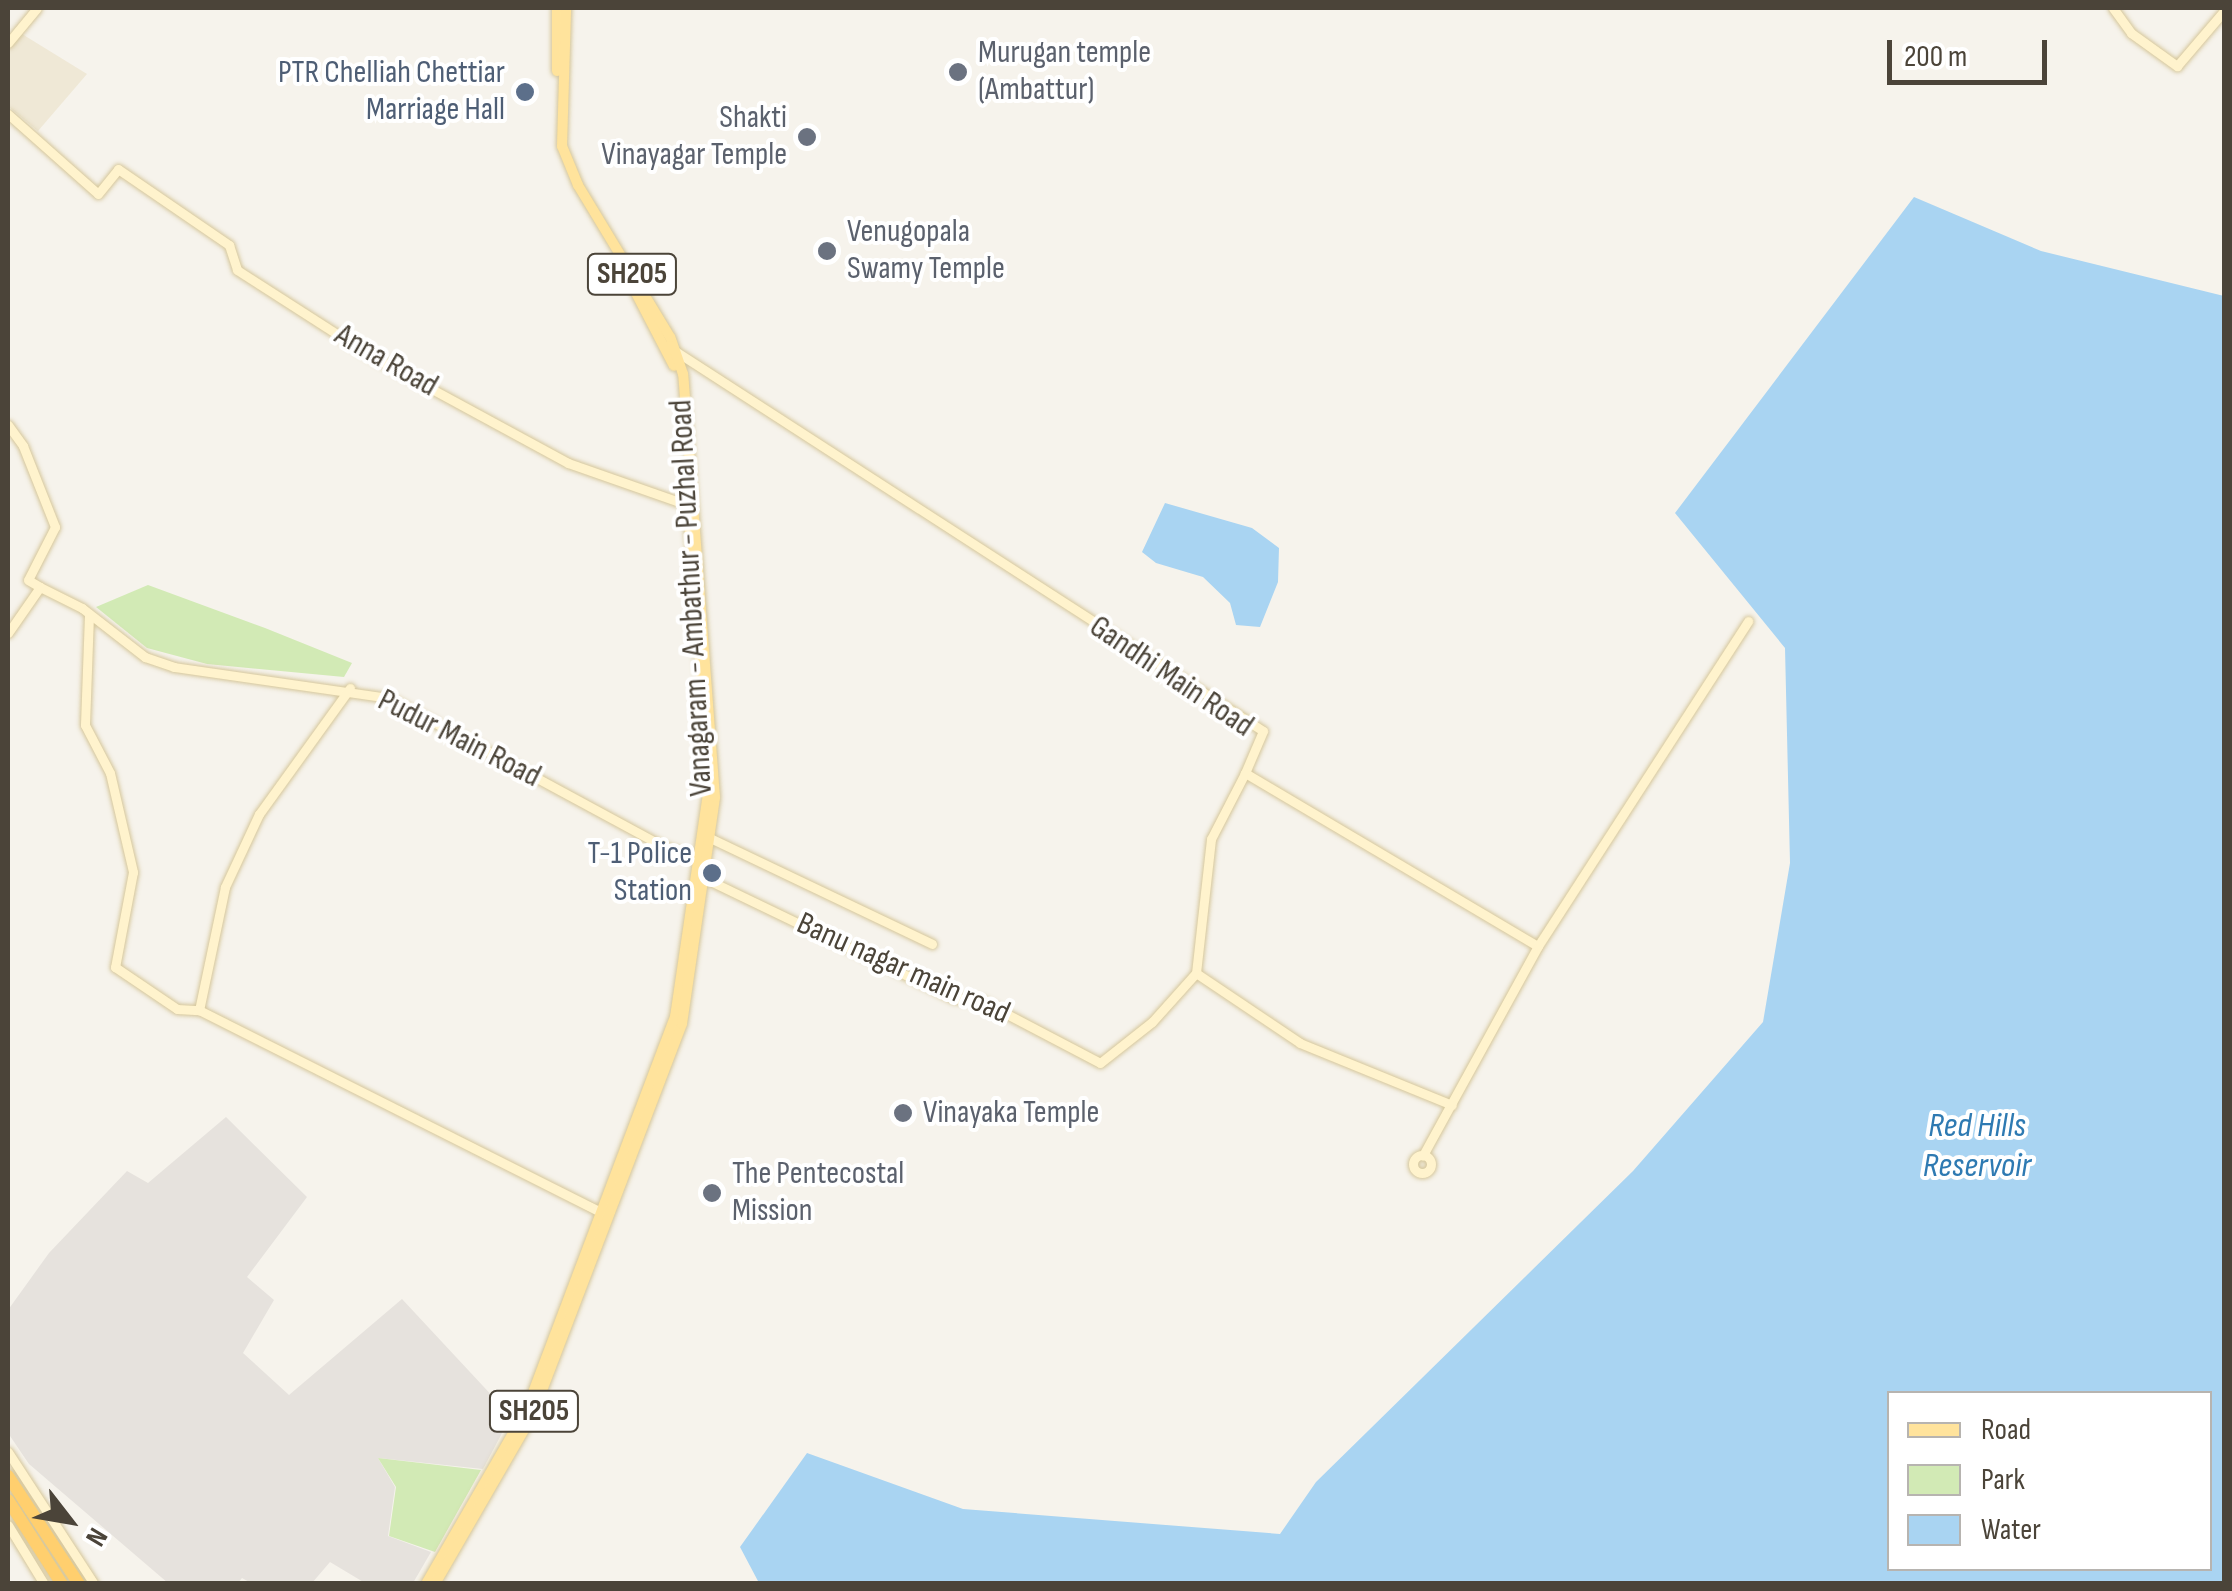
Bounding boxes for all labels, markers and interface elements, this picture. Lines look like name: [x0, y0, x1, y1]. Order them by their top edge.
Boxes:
scale bar: [1892, 20, 2052, 82]
place label: Murugan temple (Ambattur): [978, 35, 1151, 110]
text: 200 m: [1904, 39, 1967, 75]
place label: PTR Chelliah Chettiar Marriage Hall: [278, 55, 505, 130]
marker: Murugan temple (Ambattur): [947, 61, 969, 83]
marker: PTR Chelliah Chettiar Marriage Hall: [514, 81, 536, 103]
place label: Shakti Vinayagar Temple: [601, 100, 787, 175]
marker: Shakti Vinayagar Temple: [796, 126, 818, 148]
place label: Venugopala Swamy Temple: [847, 214, 1005, 289]
marker: Venugopala Swamy Temple: [816, 240, 838, 262]
road number: SH205: [584, 249, 680, 299]
street label: Anna Road: [328, 316, 444, 406]
street label: Vanagaram - Ambathur - Puzhal Road: [662, 399, 722, 797]
street label: Gandhi Main Road: [1082, 608, 1260, 746]
street label: Pudur Main Road: [371, 682, 547, 796]
place label: T-1 Police Station: [588, 836, 692, 911]
marker: T-1 Police Station: [701, 862, 723, 884]
street label: Banu nagar main road: [791, 905, 1015, 1033]
place label: Vinayaka Temple: [923, 1094, 1099, 1132]
marker: Vinayaka Temple: [892, 1102, 914, 1124]
water label: Red Hills Reservoir: [1923, 1105, 2031, 1187]
place label: The Pentecostal Mission: [732, 1156, 904, 1231]
marker: The Pentecostal Mission: [701, 1182, 723, 1204]
road number: SH205: [486, 1386, 582, 1436]
legend: [1887, 1391, 2212, 1571]
text: Road: [1981, 1412, 2031, 1448]
text: Park: [1981, 1462, 2025, 1498]
north arrow: [20, 1471, 120, 1571]
text: Water: [1981, 1512, 2041, 1548]
text: N: [78, 1522, 114, 1552]

